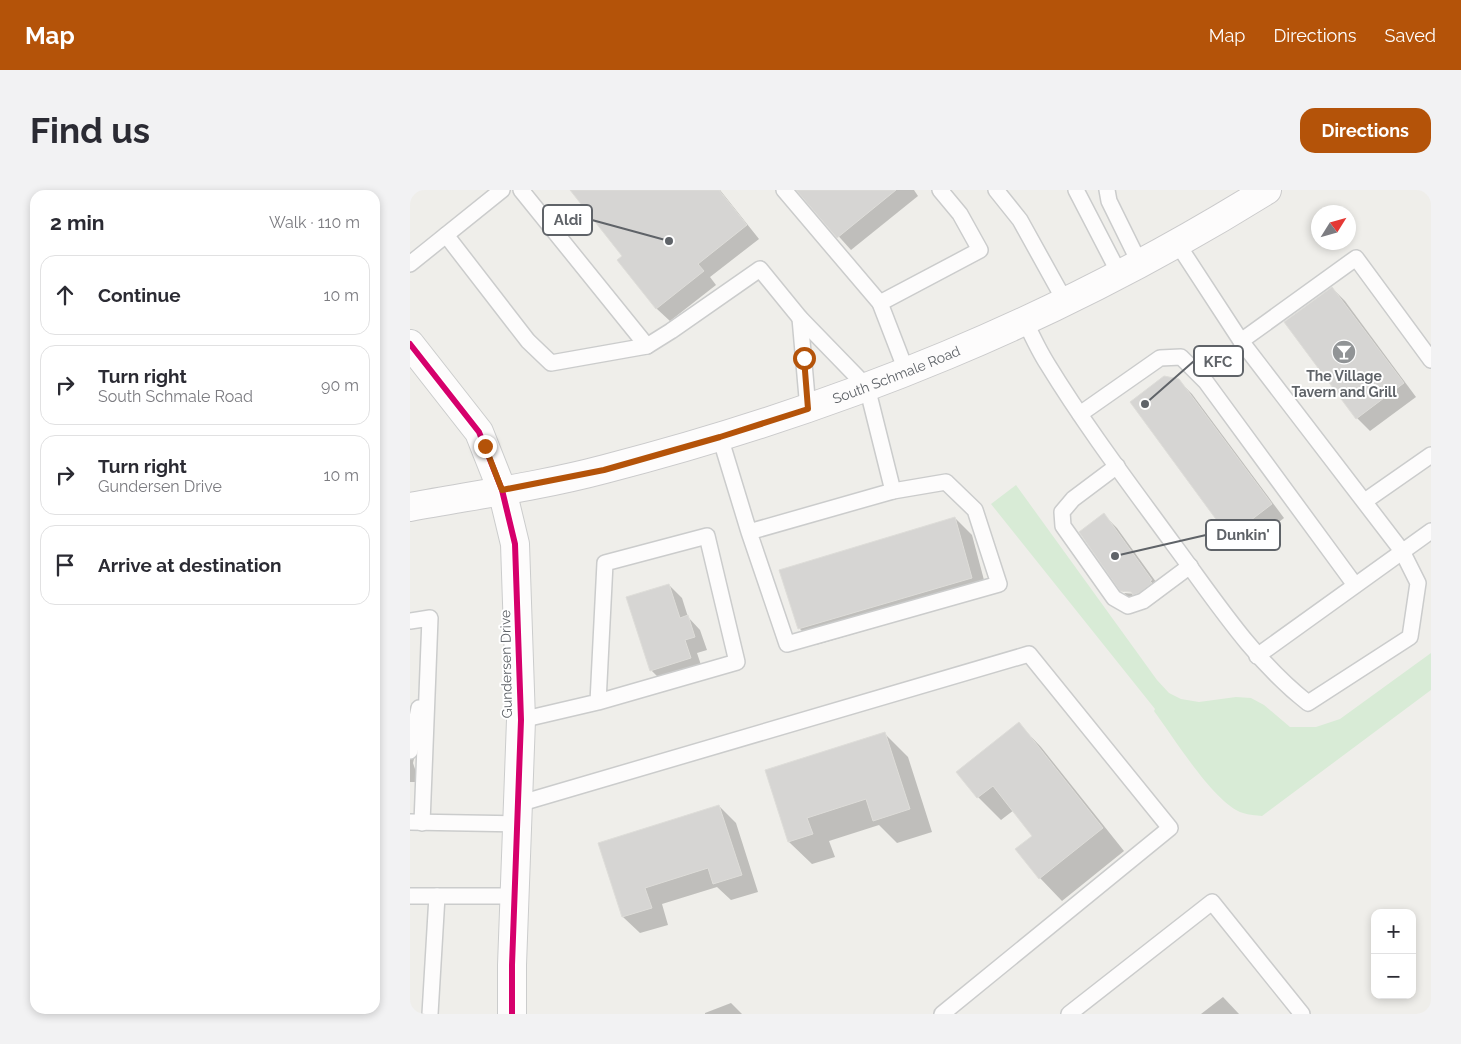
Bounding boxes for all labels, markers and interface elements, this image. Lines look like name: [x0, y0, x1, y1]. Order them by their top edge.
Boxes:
text: Map: [25, 21, 75, 50]
text: Map: [1209, 25, 1245, 46]
text: Directions: [1273, 25, 1357, 46]
text: Saved: [1385, 25, 1436, 46]
button: Directions: [1300, 108, 1431, 153]
text: Find us: [30, 110, 150, 151]
callout: Aldi: [543, 205, 592, 235]
north arrow: [1311, 205, 1356, 250]
text: 2 min: [50, 210, 104, 235]
text: Aldi: [554, 211, 582, 229]
text: Walk · 110 m: [269, 213, 360, 232]
icon: ahead: [51, 281, 79, 309]
text: Continue: [98, 284, 181, 306]
text: 10 m: [324, 286, 359, 305]
bar icon: The Village Tavern and Grill: [1331, 339, 1357, 365]
street label: South Schmale Road: [830, 343, 962, 407]
callout: KFC: [1194, 346, 1243, 376]
route start: [793, 347, 816, 370]
text: KFC: [1204, 353, 1232, 371]
text: Turn right: [98, 365, 187, 387]
place label: The Village Tavern and Grill: [1291, 368, 1397, 400]
icon: right: [51, 371, 79, 399]
text: 90 m: [321, 376, 359, 395]
text: South Schmale Road: [98, 387, 253, 406]
route end: [474, 435, 497, 458]
text: Turn right: [98, 455, 187, 477]
icon: right: [51, 461, 79, 489]
text: 10 m: [324, 466, 359, 485]
text: Gundersen Drive: [98, 477, 222, 496]
callout: Dunkin': [1206, 520, 1280, 550]
text: Dunkin': [1216, 526, 1270, 544]
icon: arrive: [51, 551, 79, 579]
text: Arrive at destination: [98, 554, 282, 576]
street label: Gundersen Drive: [497, 610, 515, 718]
map controls: [1371, 909, 1416, 999]
button: +: [1371, 909, 1416, 954]
button: −: [1371, 954, 1416, 999]

